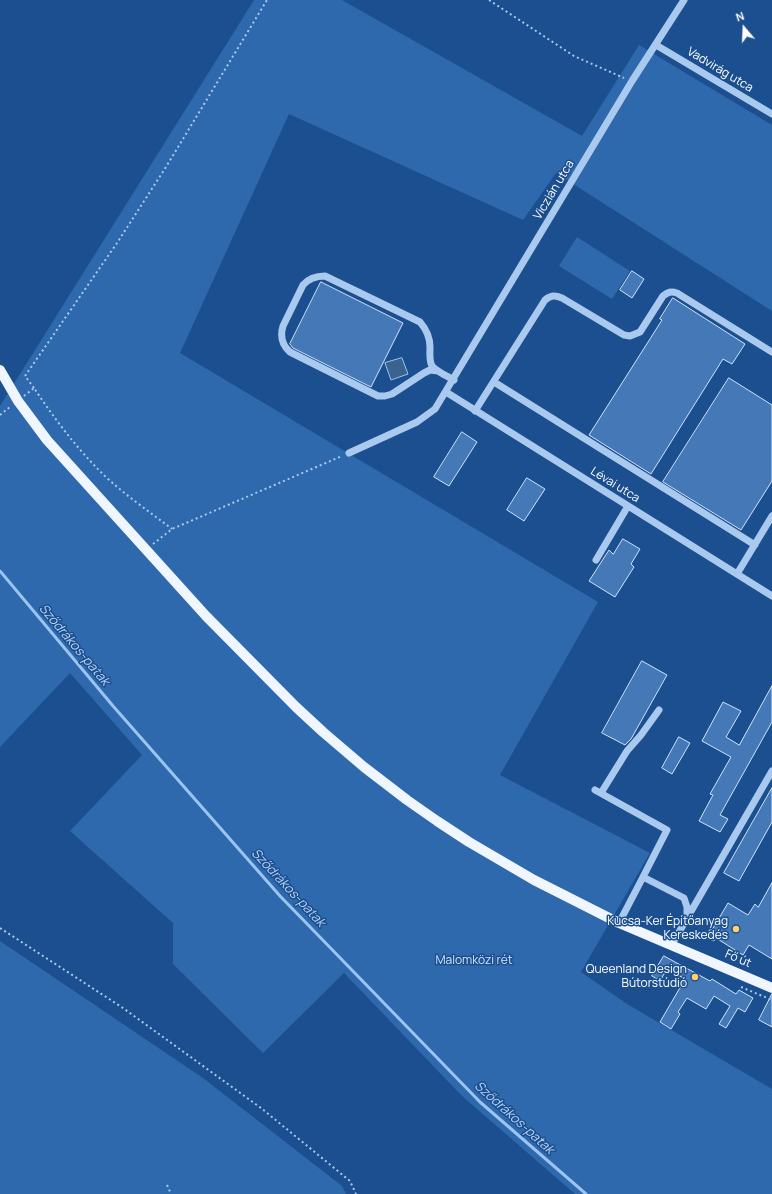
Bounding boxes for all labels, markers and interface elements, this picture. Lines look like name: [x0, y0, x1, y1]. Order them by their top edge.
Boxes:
north arrow: [724, 8, 764, 48]
text: N: [734, 8, 746, 25]
street label: Vadvirág utca: [684, 45, 756, 95]
street label: Viczián utca: [531, 158, 577, 222]
street label: Lévai utca: [588, 464, 642, 506]
water label: Sződrákos-patak: [35, 601, 113, 689]
water label: Sződrákos-patak: [248, 846, 328, 930]
place label: Kucsa-Ker Építőanyag Kereskedés: [607, 915, 728, 943]
marker: Kucsa-Ker Építőanyag Kereskedés: [731, 924, 741, 934]
street label: Fő út: [723, 947, 753, 971]
park label: Malomközi rét: [435, 954, 513, 968]
place label: Queenland Design Bútorstúdió: [586, 963, 687, 991]
marker: Queenland Design Bútorstúdió: [690, 972, 700, 982]
water label: Sződrákos-patak: [471, 1078, 557, 1158]

